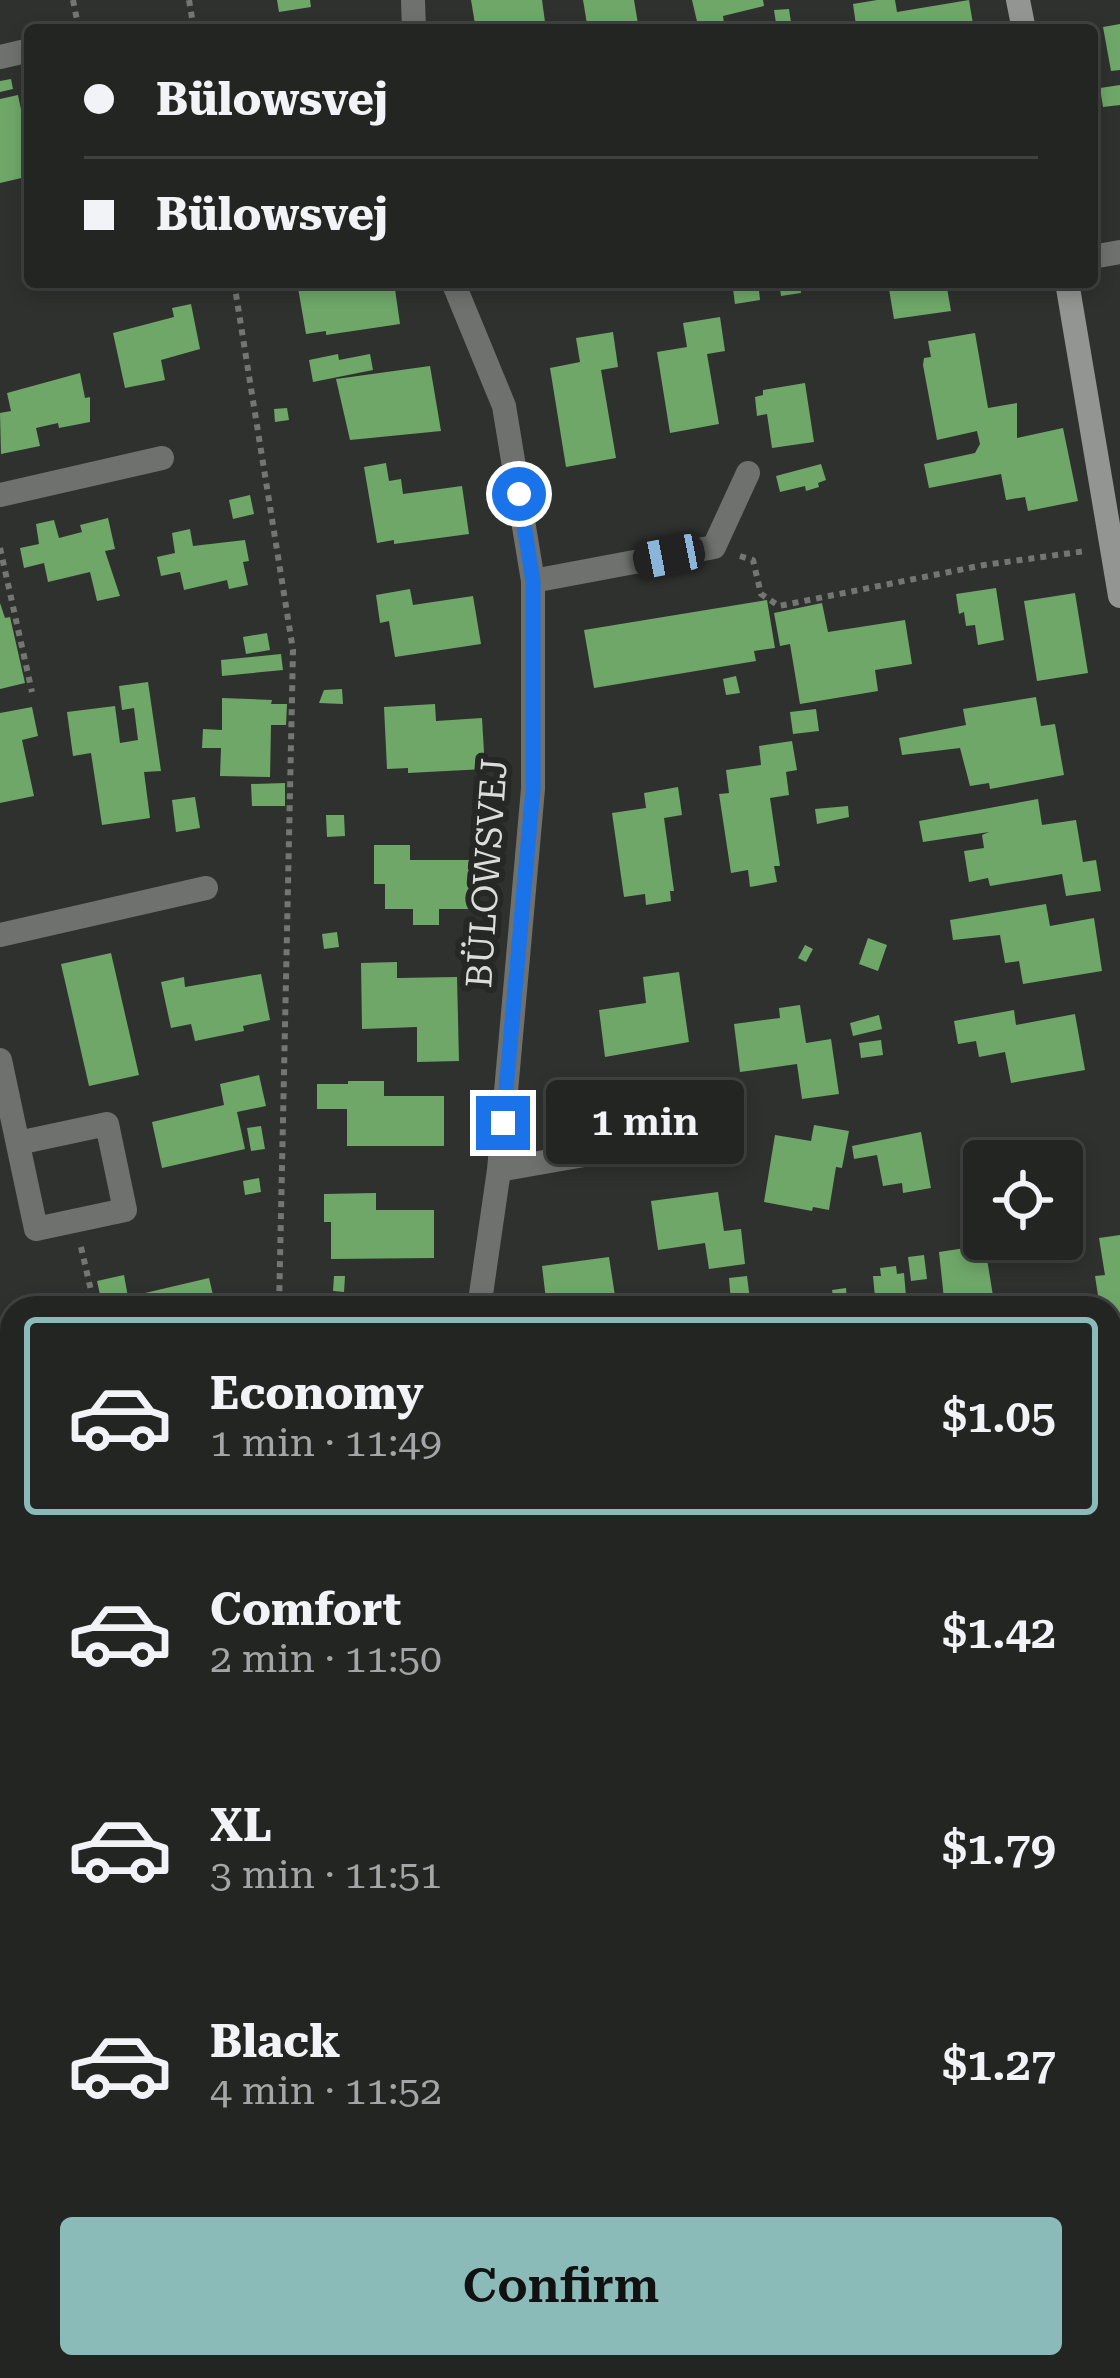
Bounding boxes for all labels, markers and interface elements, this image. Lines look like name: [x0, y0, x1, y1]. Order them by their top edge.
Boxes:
text: Bülowsvej: [156, 73, 388, 126]
text: Bülowsvej: [156, 188, 388, 241]
route start: [492, 467, 546, 521]
car: [630, 531, 708, 581]
street label: BÜLOWSVEJ: [457, 757, 516, 989]
callout: 1 min: [545, 1081, 743, 1165]
route end: [476, 1096, 530, 1150]
text: 1 min: [591, 1099, 699, 1145]
map controls: [963, 1140, 1083, 1260]
button: locate: [963, 1140, 1083, 1260]
icon: car: [66, 1362, 174, 1470]
text: Economy: [210, 1367, 424, 1420]
text: $1.05: [942, 1390, 1056, 1443]
text: 1 min · 11:49: [210, 1420, 442, 1466]
icon: car: [66, 1578, 174, 1686]
text: Comfort: [210, 1583, 401, 1636]
text: $1.42: [942, 1606, 1056, 1659]
text: 2 min · 11:50: [210, 1636, 442, 1682]
icon: car: [66, 1794, 174, 1902]
text: XL: [210, 1799, 272, 1852]
text: $1.79: [942, 1822, 1056, 1875]
text: 3 min · 11:51: [210, 1852, 442, 1898]
icon: car: [66, 2010, 174, 2118]
text: Black: [210, 2015, 340, 2068]
text: $1.27: [942, 2038, 1056, 2091]
text: 4 min · 11:52: [210, 2068, 442, 2114]
button: Confirm: [60, 2217, 1062, 2355]

